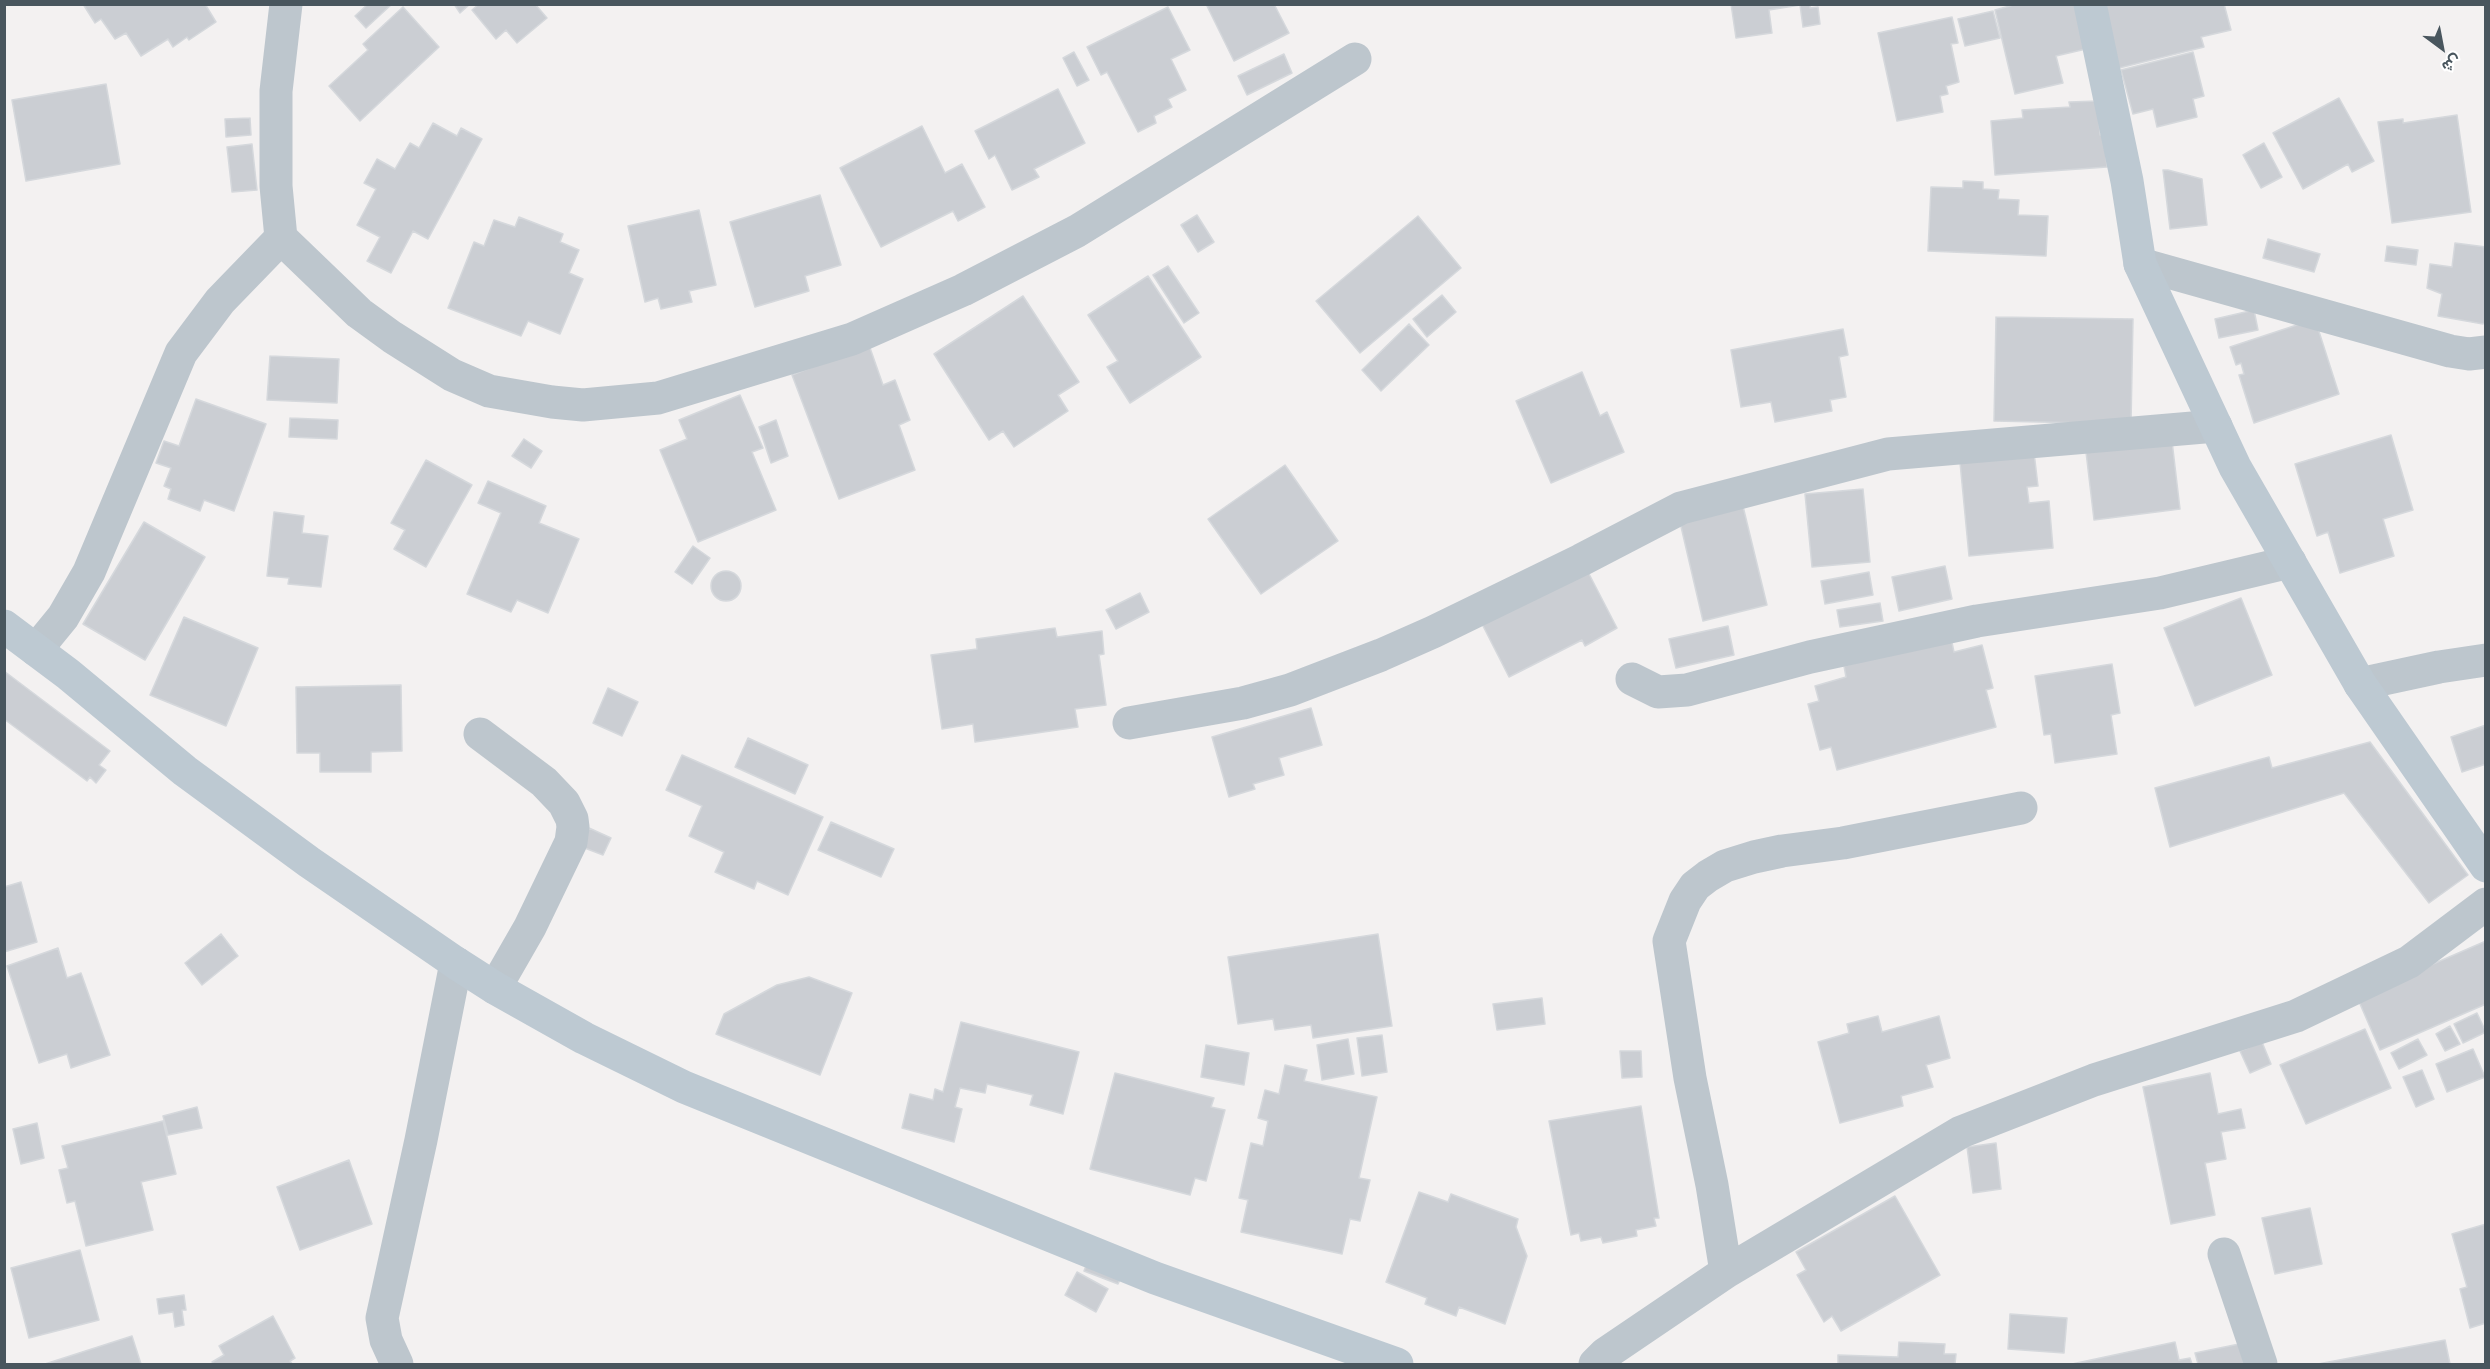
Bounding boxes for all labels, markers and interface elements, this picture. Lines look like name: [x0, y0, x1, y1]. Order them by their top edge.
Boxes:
north arrow: [2412, 18, 2472, 78]
text: ش: [2438, 49, 2466, 79]

